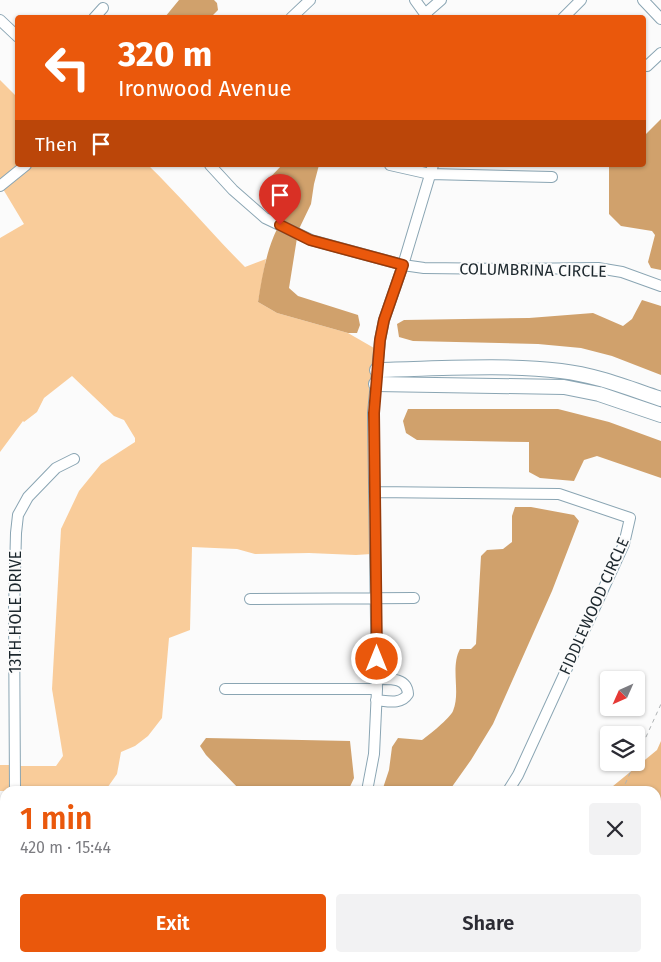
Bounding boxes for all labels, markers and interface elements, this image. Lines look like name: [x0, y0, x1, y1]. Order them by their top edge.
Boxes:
text: 320 m: [118, 33, 212, 75]
icon: left: [35, 35, 100, 100]
text: Ironwood Avenue: [118, 75, 292, 102]
icon: arrive: [87, 130, 115, 158]
text: Then: [35, 133, 77, 156]
pin: [259, 174, 301, 225]
icon: arrive: [266, 181, 294, 209]
street label: COLUMBRINA CIRCLE: [459, 259, 607, 281]
street label: FIDDLEWOOD CIRCLE: [555, 534, 633, 678]
street label: 13TH HOLE DRIVE: [6, 551, 25, 673]
position arrow: [350, 632, 402, 684]
north arrow: [600, 671, 645, 716]
map controls: [600, 671, 645, 771]
button: layers: [600, 726, 645, 771]
text: 1 min: [20, 801, 92, 837]
button: close: [589, 803, 641, 855]
text: 420 m · 15:44: [20, 838, 111, 857]
button: Exit: [20, 894, 326, 952]
button: Share: [336, 894, 641, 952]

